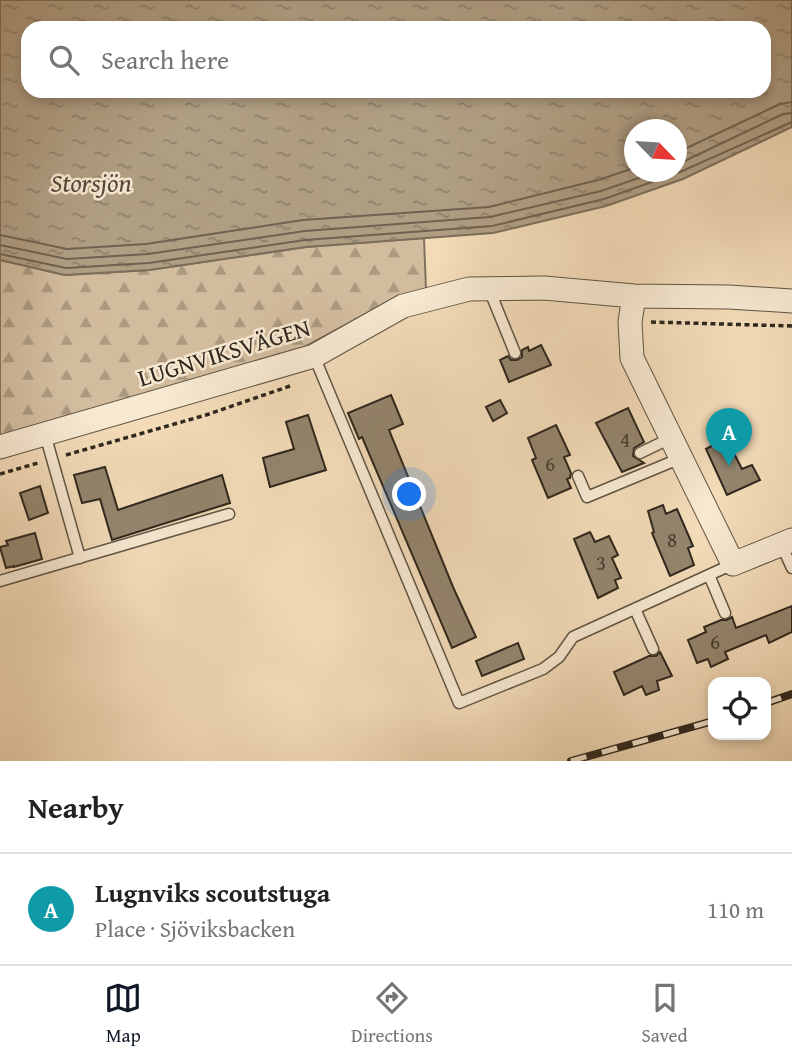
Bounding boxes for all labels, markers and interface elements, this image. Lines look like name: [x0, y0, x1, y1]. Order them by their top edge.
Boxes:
search box: [21, 21, 771, 98]
text: Search here: [101, 40, 229, 79]
icon: search: [45, 41, 83, 79]
north arrow: [624, 119, 687, 182]
water label: Storsjön: [50, 163, 132, 202]
street label: LUGNVIKSVÄGEN: [133, 310, 315, 395]
pin: A: [706, 408, 752, 466]
house number: 4: [620, 424, 630, 455]
house number: 6: [545, 448, 555, 479]
your location: [392, 477, 426, 511]
house number: 8: [667, 524, 677, 555]
house number: 3: [596, 547, 606, 578]
house number: 6: [710, 626, 720, 657]
map controls: [708, 677, 771, 740]
button: locate: [708, 677, 771, 740]
text: Nearby: [28, 785, 124, 829]
text: Lugnviks scoutstuga: [95, 873, 330, 912]
text: A: [44, 893, 58, 926]
text: 110 m: [707, 893, 764, 926]
text: Place · Sjöviksbacken: [95, 912, 295, 945]
tab: Map: [104, 979, 142, 1049]
tab: Directions: [351, 979, 433, 1049]
tab: Saved: [642, 979, 688, 1049]

